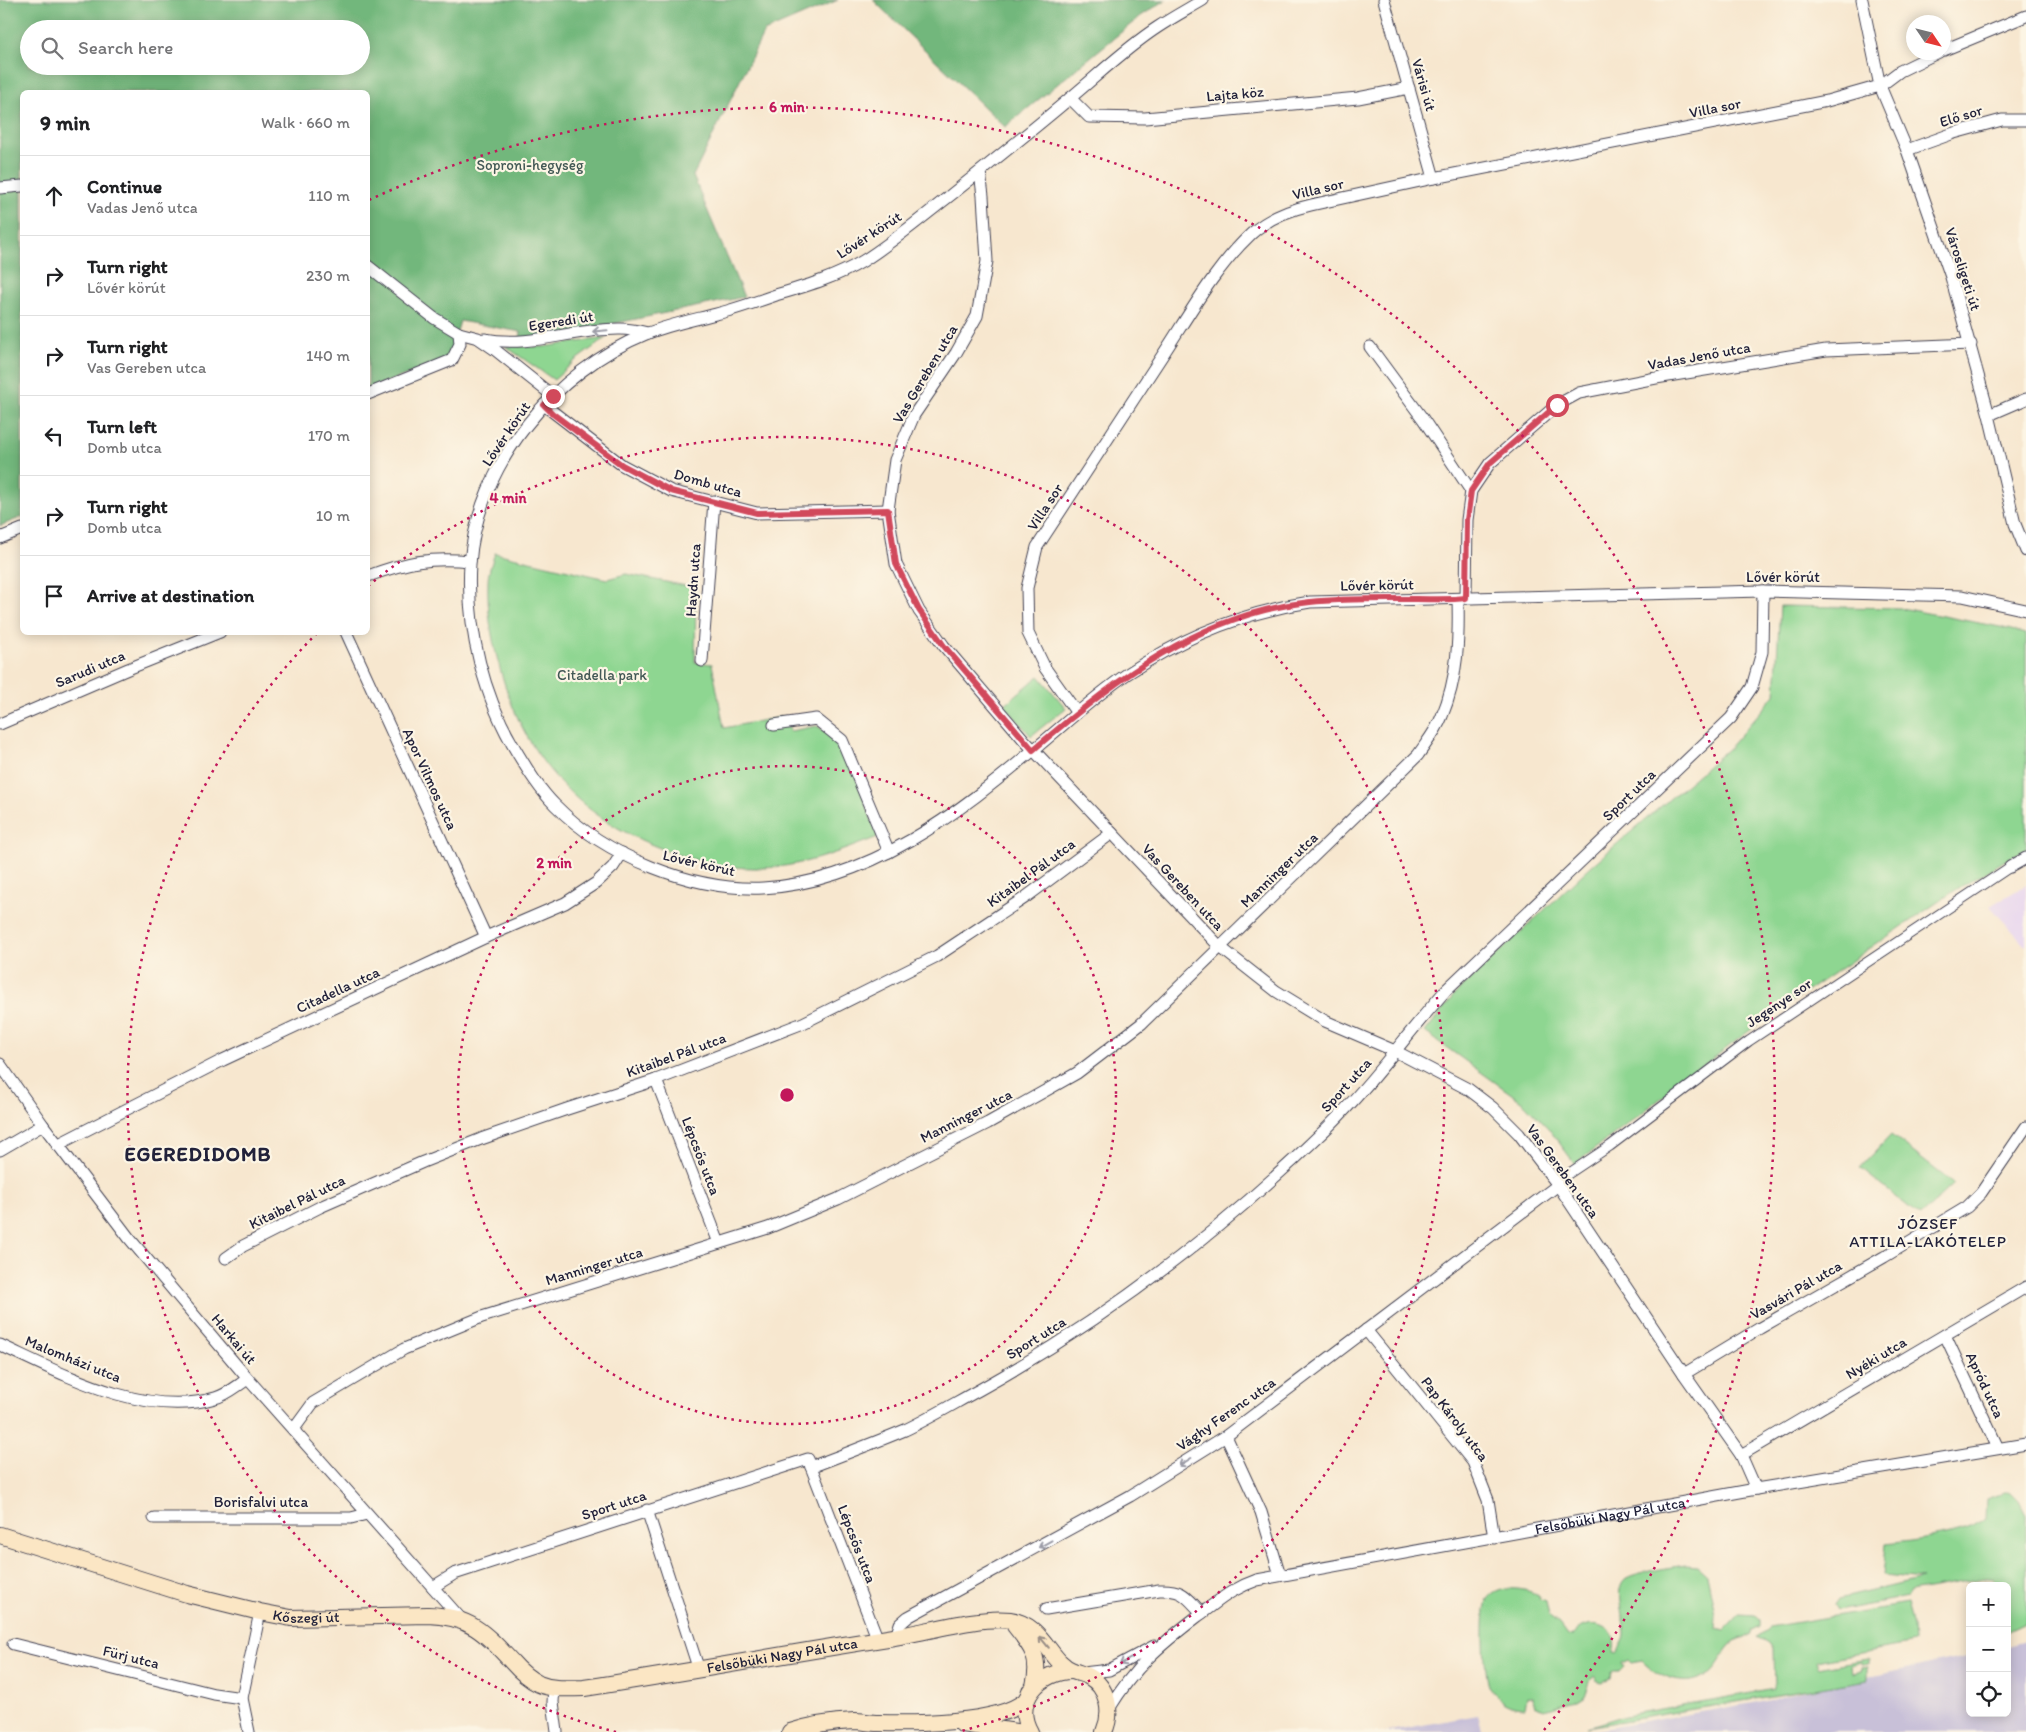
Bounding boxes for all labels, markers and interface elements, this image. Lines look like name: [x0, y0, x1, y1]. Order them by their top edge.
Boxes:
north arrow: [1906, 15, 1951, 60]
search box: [20, 20, 370, 75]
icon: search: [38, 34, 66, 62]
text: Search here: [78, 36, 173, 59]
street label: Várisi út: [1408, 57, 1440, 114]
street label: Lajta köz: [1205, 83, 1265, 105]
street label: Villa sor: [1688, 94, 1742, 122]
text: 6 min: [769, 98, 806, 116]
street label: Elő sor: [1937, 101, 1985, 131]
text: 9 min: [40, 110, 90, 135]
text: Walk · 660 m: [261, 113, 350, 132]
park label: Soproni-hegység: [476, 156, 584, 174]
street label: Villa sor: [1291, 174, 1346, 204]
text: Continue: [87, 175, 162, 198]
icon: ahead: [40, 182, 68, 210]
text: 110 m: [308, 186, 350, 205]
text: Vadas Jenő utca: [87, 198, 198, 217]
street label: Lővér körút: [833, 207, 905, 263]
street label: Városligeti út: [1941, 225, 1985, 313]
text: Turn right: [87, 255, 168, 278]
icon: right: [40, 262, 68, 290]
text: 230 m: [306, 266, 350, 285]
text: Lővér körút: [87, 278, 166, 297]
street label: Egeredi út: [527, 307, 595, 335]
street label: Vas Gereben utca: [888, 321, 962, 427]
one-way arrow: [592, 326, 608, 335]
text: Turn right: [87, 335, 168, 358]
street label: Vadas Jenő utca: [1646, 338, 1752, 374]
icon: right: [40, 342, 68, 370]
text: 140 m: [306, 346, 350, 365]
text: Vas Gereben utca: [87, 358, 206, 377]
route end: [542, 385, 565, 408]
route start: [1546, 394, 1569, 417]
street label: Lővér körút: [478, 398, 534, 470]
text: Turn left: [87, 415, 157, 438]
icon: left: [40, 422, 68, 450]
text: 170 m: [308, 426, 350, 445]
text: Domb utca: [87, 438, 162, 457]
street label: Domb utca: [672, 465, 744, 501]
street label: Villa sor: [1023, 480, 1067, 534]
text: 4 min: [490, 489, 527, 507]
text: Turn right: [87, 495, 168, 518]
icon: right: [40, 502, 68, 530]
text: 10 m: [316, 506, 350, 525]
text: Domb utca: [87, 518, 162, 537]
street label: Haydn utca: [681, 543, 705, 617]
street label: Lővér körút: [1746, 568, 1820, 586]
street label: Lővér körút: [1340, 575, 1414, 595]
icon: arrive: [40, 582, 68, 610]
text: Arrive at destination: [87, 584, 254, 607]
street label: Sarudi utca: [52, 646, 128, 692]
park label: Citadella park: [557, 666, 647, 684]
street label: Apor Vilmos utca: [399, 725, 462, 833]
street label: Sport utca: [1599, 765, 1660, 825]
street label: Manninger utca: [1237, 828, 1322, 911]
street label: Kitaibel Pál utca: [983, 835, 1079, 911]
street label: Vas Gereben utca: [1138, 840, 1228, 934]
street label: Lővér körút: [661, 846, 737, 880]
text: 2 min: [536, 854, 573, 872]
street label: Citadella utca: [293, 963, 383, 1017]
street label: Jegenye sor: [1743, 974, 1815, 1031]
street label: Kitaibel Pál utca: [624, 1028, 729, 1081]
street label: Sport utca: [1317, 1054, 1375, 1116]
street label: Manninger utca: [917, 1085, 1016, 1147]
centre of rings: [778, 1086, 796, 1104]
street label: Lépcsős utca: [678, 1114, 724, 1198]
street label: Vas Gereben utca: [1523, 1120, 1603, 1222]
district label: EGEREDIDOMB: [124, 1142, 272, 1166]
street label: Kitaibel Pál utca: [246, 1171, 349, 1233]
district label: JÓZSEF ATTILA-LAKÓTELEP: [1849, 1214, 2007, 1251]
street label: Manninger utca: [543, 1242, 645, 1289]
street label: Vasvári Pál utca: [1747, 1256, 1845, 1324]
street label: Harkai út: [208, 1310, 261, 1368]
street label: Sport utca: [1003, 1312, 1069, 1363]
street label: Malomházi utca: [22, 1332, 124, 1387]
street label: Nyéki utca: [1842, 1333, 1910, 1383]
street label: Apród utca: [1962, 1349, 2008, 1421]
street label: Vághy Ferenc utca: [1173, 1373, 1279, 1455]
street label: Pap Károly utca: [1417, 1373, 1493, 1465]
one-way arrow: [1178, 1456, 1192, 1467]
street label: Sport utca: [579, 1486, 649, 1524]
street label: Borisfalvi utca: [214, 1493, 308, 1511]
street label: Felsőbüki Nagy Pál utca: [1534, 1493, 1687, 1538]
street label: Lépcsős utca: [834, 1502, 880, 1586]
one-way arrow: [1038, 1539, 1052, 1549]
map controls: [1966, 1582, 2011, 1717]
button: +: [1966, 1582, 2011, 1627]
street label: Kőszegi út: [271, 1606, 340, 1627]
button: −: [1966, 1627, 2011, 1672]
street label: Felsőbüki Nagy Pál utca: [705, 1634, 859, 1677]
one-way arrow: [1039, 1636, 1050, 1649]
street label: Fürj utca: [101, 1641, 162, 1673]
one-way arrow: [1119, 1657, 1133, 1667]
button: locate: [1966, 1672, 2011, 1717]

